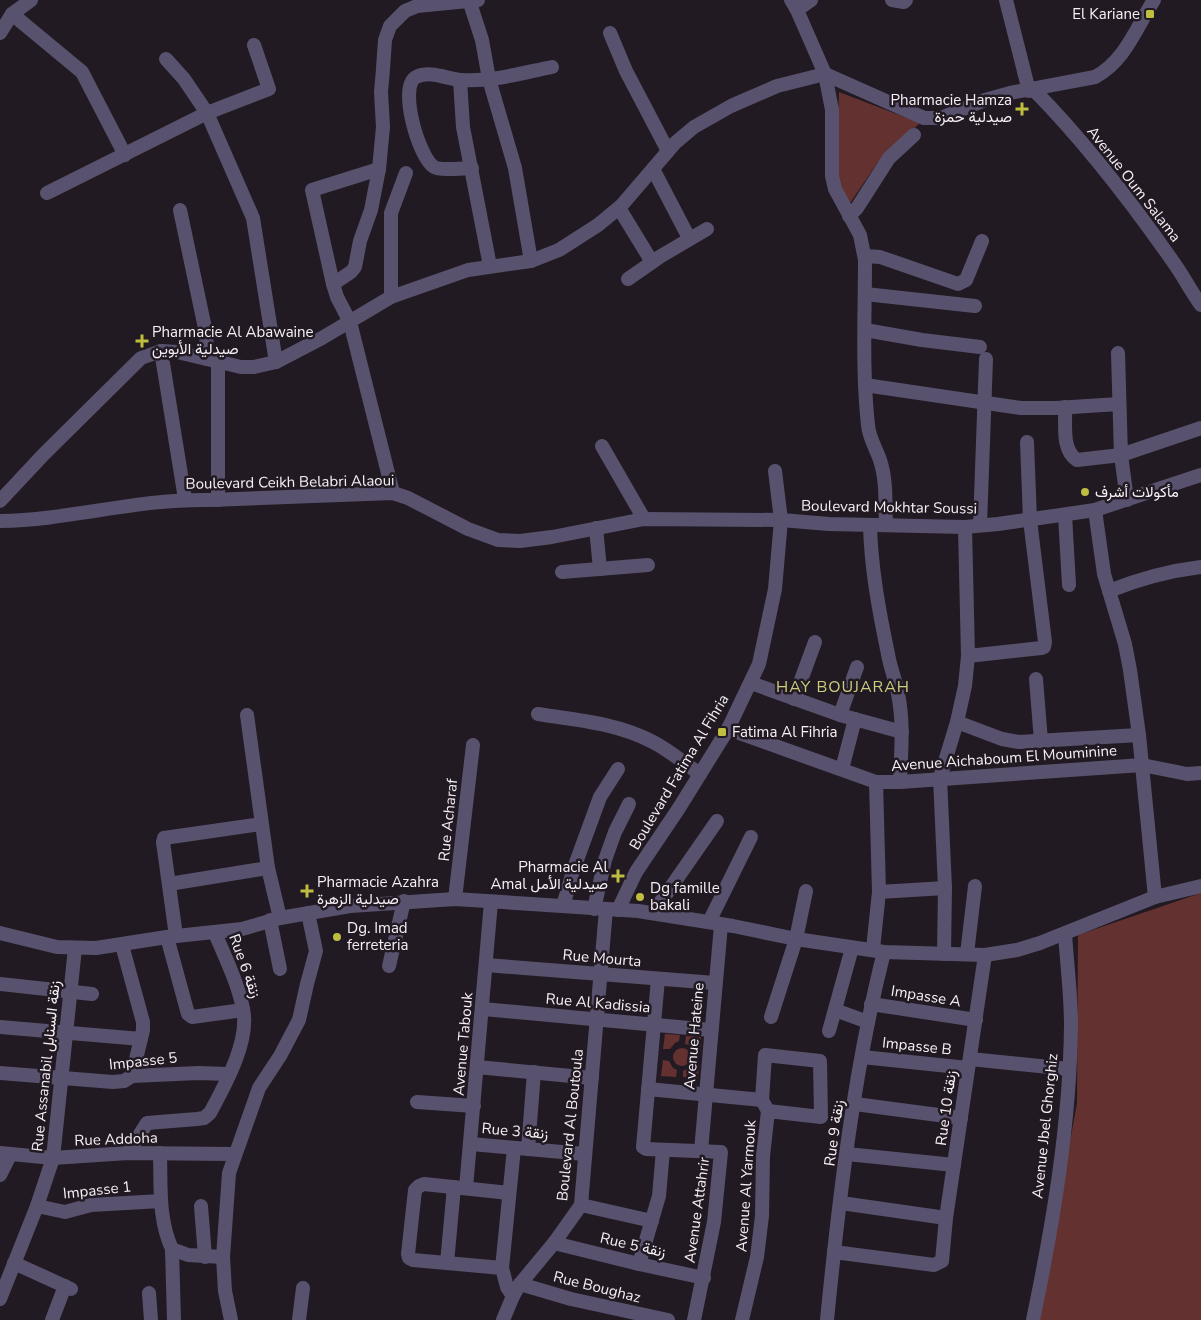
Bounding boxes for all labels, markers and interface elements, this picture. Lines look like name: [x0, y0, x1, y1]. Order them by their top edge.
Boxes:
place label: El Kariane: [1072, 4, 1140, 24]
marker: El Kariane: [1144, 8, 1156, 20]
place label: Pharmacie Hamza صيدلية حمزة: [891, 90, 1012, 127]
marker: Pharmacie Hamza صيدلية حمزة: [1016, 103, 1028, 115]
street label: Avenue Oum Salama: [1082, 122, 1186, 246]
place label: Pharmacie Al Abawaine صيدلية الأبوين: [152, 322, 314, 359]
marker: Pharmacie Al Abawaine صيدلية الأبوين: [136, 335, 148, 347]
street label: Boulevard Ceikh Belabri Alaoui: [185, 470, 395, 494]
place label: مأكولات أشرف: [1095, 482, 1179, 502]
marker: مأكولات أشرف: [1079, 486, 1091, 498]
street label: Boulevard Mokhtar Soussi: [801, 495, 977, 519]
district label: HAY BOUJARAH: [776, 676, 910, 698]
street label: Boulevard Fatima Al Fihria: [625, 691, 733, 853]
place label: Fatima Al Fihria: [732, 722, 838, 742]
marker: Fatima Al Fihria: [716, 726, 728, 738]
street label: Avenue Aichaboum El Mouminine: [890, 740, 1118, 776]
street label: Rue Acharaf: [434, 777, 462, 862]
place label: Pharmacie Al Amal صيدلية الأمل: [491, 857, 609, 894]
marker: Pharmacie Al Amal صيدلية الأمل: [612, 870, 624, 882]
place label: Pharmacie Azahra صيدلية الزهرة: [317, 872, 439, 909]
place label: Dg famille bakali: [650, 878, 720, 915]
marker: Pharmacie Azahra صيدلية الزهرة: [301, 885, 313, 897]
marker: Dg famille bakali: [634, 891, 646, 903]
place label: Dg. Imad ferreteria: [347, 918, 408, 955]
street label: Rue 6 زنقة: [224, 931, 266, 1001]
marker: Dg. Imad ferreteria: [331, 931, 343, 943]
street label: Rue Mourta: [562, 945, 642, 971]
street label: Rue Assanabil زنقة السنابل: [27, 979, 65, 1153]
street label: Impasse A: [890, 981, 962, 1011]
street label: Avenue Hateine: [679, 982, 709, 1090]
street label: Rue Al Kadissia: [545, 988, 651, 1018]
street label: Avenue Tabouk: [449, 991, 478, 1097]
street label: Impasse B: [881, 1032, 953, 1060]
street label: Impasse 5: [108, 1047, 178, 1075]
street label: Boulevard Al Boutoula: [552, 1048, 588, 1202]
street label: Avenue Jbel Ghorghiz: [1027, 1053, 1063, 1199]
street label: Rue 10 زنقة: [931, 1069, 961, 1147]
street label: Rue 9 زنقة: [819, 1099, 849, 1167]
street label: Rue 3 زنقة: [481, 1118, 549, 1144]
street label: Avenue Al Yarmouk: [731, 1119, 761, 1253]
street label: Rue Addoha: [74, 1128, 158, 1150]
street label: Avenue Attahrir: [680, 1155, 714, 1264]
street label: Impasse 1: [62, 1176, 132, 1204]
street label: Rue 5 زنقة: [598, 1228, 668, 1262]
street label: Rue Boughaz: [551, 1266, 643, 1308]

